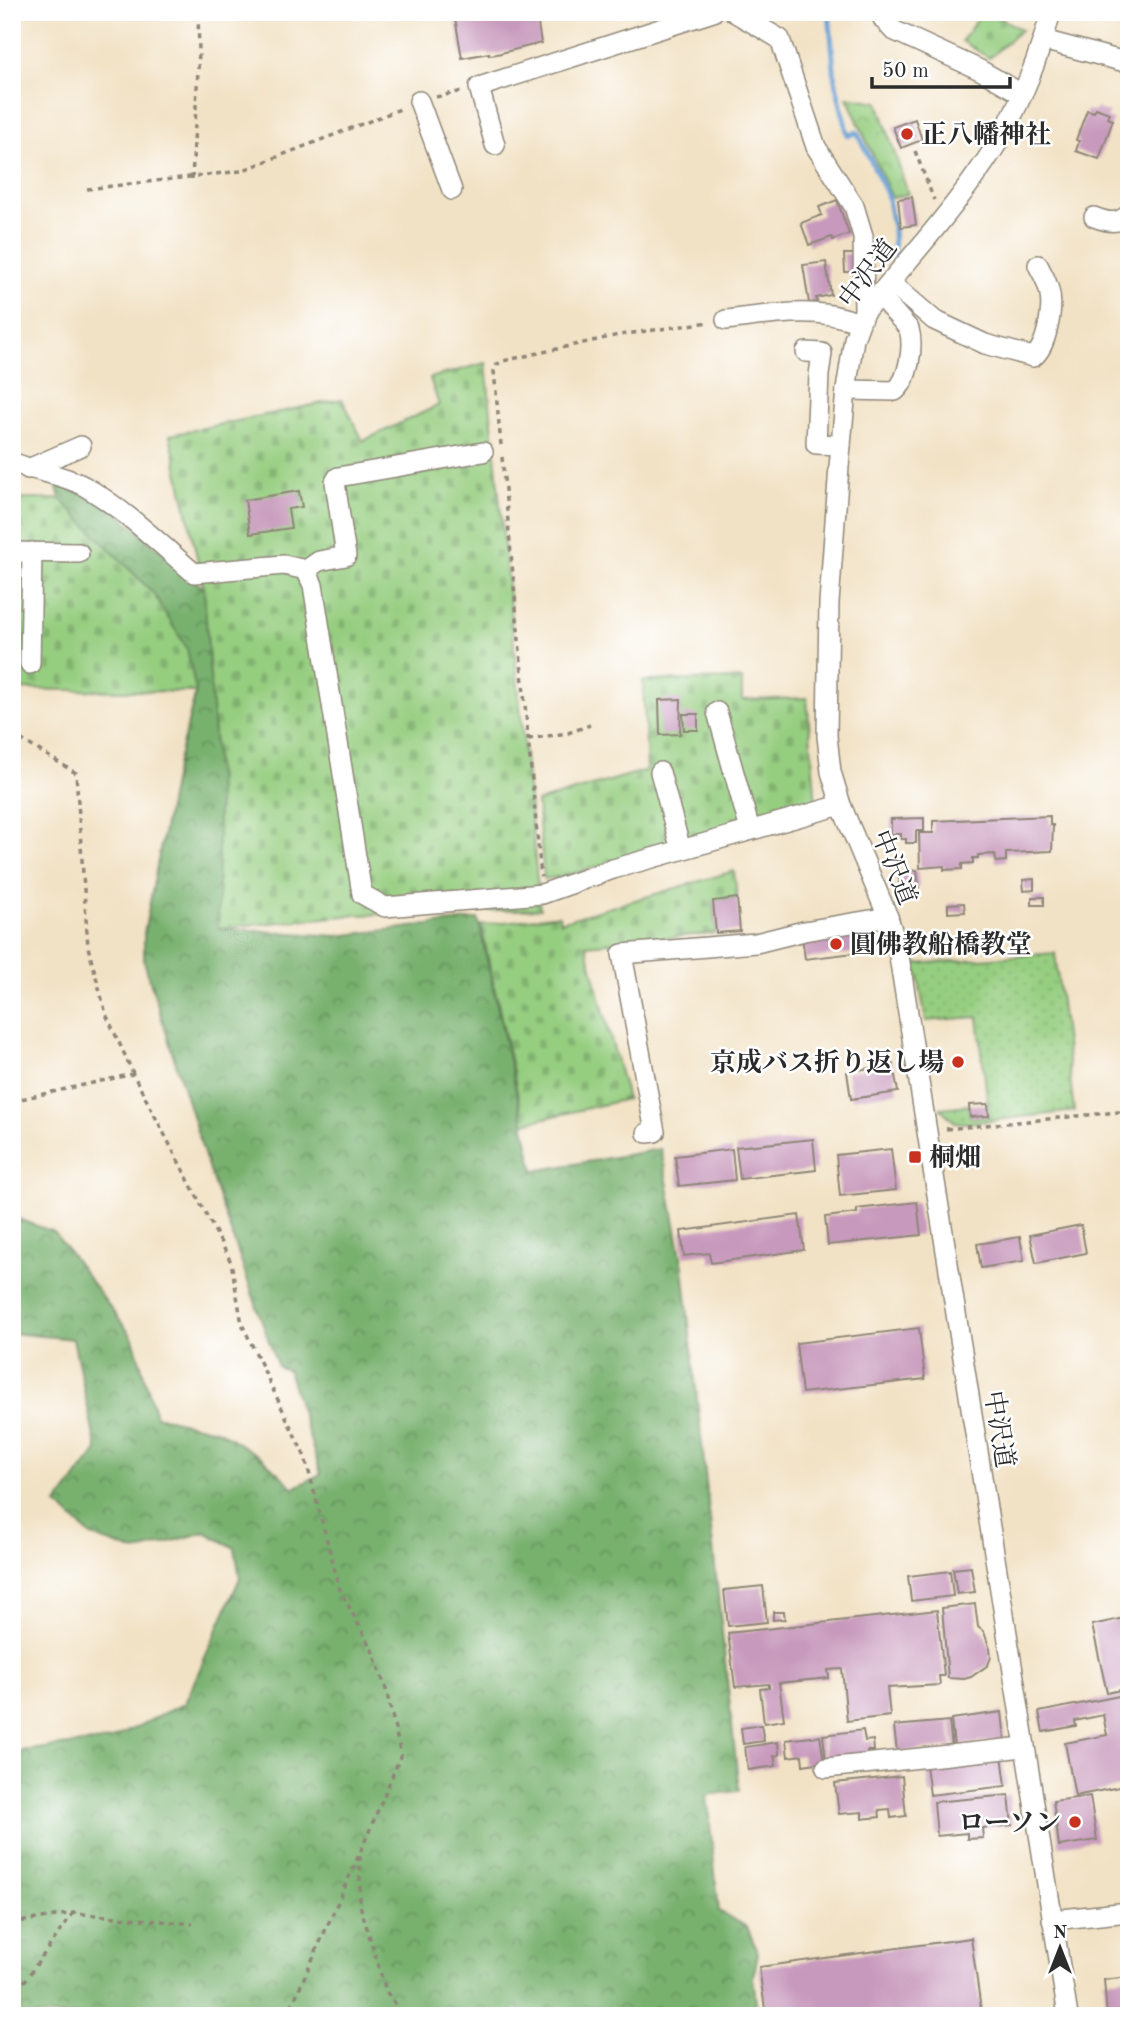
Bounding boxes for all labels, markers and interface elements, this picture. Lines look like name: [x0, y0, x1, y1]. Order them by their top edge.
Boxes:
scale bar: [872, 46, 1010, 90]
text: 50 m: [882, 61, 929, 82]
place label: 正八幡神社: [921, 120, 1051, 149]
marker: 正八幡神社: [899, 126, 915, 142]
street label: 中沢道: [833, 234, 902, 313]
street label: 中沢道: [866, 826, 922, 909]
place label: 圓佛教船橋教堂: [850, 930, 1032, 959]
marker: 圓佛教船橋教堂: [828, 936, 844, 952]
place label: 京成バス折り返し場: [710, 1048, 944, 1077]
marker: 京成バス折り返し場: [950, 1054, 966, 1070]
place label: 桐畑: [929, 1143, 981, 1172]
marker: 桐畑: [907, 1149, 923, 1165]
street label: 中沢道: [979, 1388, 1019, 1470]
place label: ローソン: [958, 1811, 1061, 1837]
marker: ローソン: [1067, 1814, 1083, 1830]
north arrow: [1026, 1912, 1096, 1982]
text: N: [1053, 1924, 1068, 1943]

